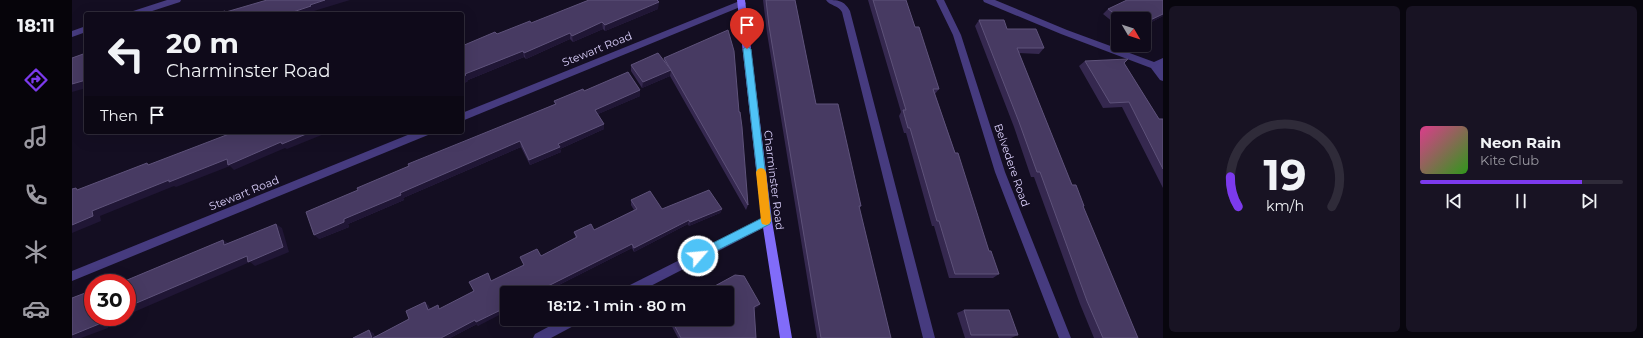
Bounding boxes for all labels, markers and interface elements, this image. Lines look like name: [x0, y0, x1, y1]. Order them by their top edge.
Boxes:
pin: [730, 8, 764, 49]
north arrow: [1111, 12, 1151, 52]
map controls: [1111, 12, 1151, 52]
icon: arrive: [736, 14, 758, 36]
text: 18:11: [17, 15, 55, 37]
text: 20 m: [166, 26, 239, 60]
icon: left: [100, 28, 152, 80]
street label: Stewart Road: [560, 29, 634, 69]
text: Charminster Road: [166, 60, 330, 82]
icon: directions: [22, 66, 50, 94]
icon: arrive: [146, 104, 168, 126]
text: Then: [100, 106, 138, 125]
street label: Belvedere Road: [991, 122, 1033, 208]
icon: music: [22, 123, 50, 151]
street label: Charminster Road: [761, 129, 787, 231]
text: Neon Rain: [1480, 133, 1561, 152]
text: 19: [1263, 150, 1306, 200]
text: Kite Club: [1480, 152, 1539, 168]
street label: Stewart Road: [207, 173, 281, 213]
icon: phone: [22, 181, 50, 209]
icon: previous: [1443, 190, 1465, 212]
icon: pause: [1510, 190, 1532, 212]
icon: next: [1578, 190, 1600, 212]
text: km/h: [1265, 197, 1304, 215]
position arrow: [677, 235, 719, 277]
icon: climate: [22, 238, 50, 266]
speed limit sign: 30: [84, 274, 136, 326]
icon: car: [22, 295, 50, 323]
text: 18:12 · 1 min · 80 m: [548, 296, 686, 315]

